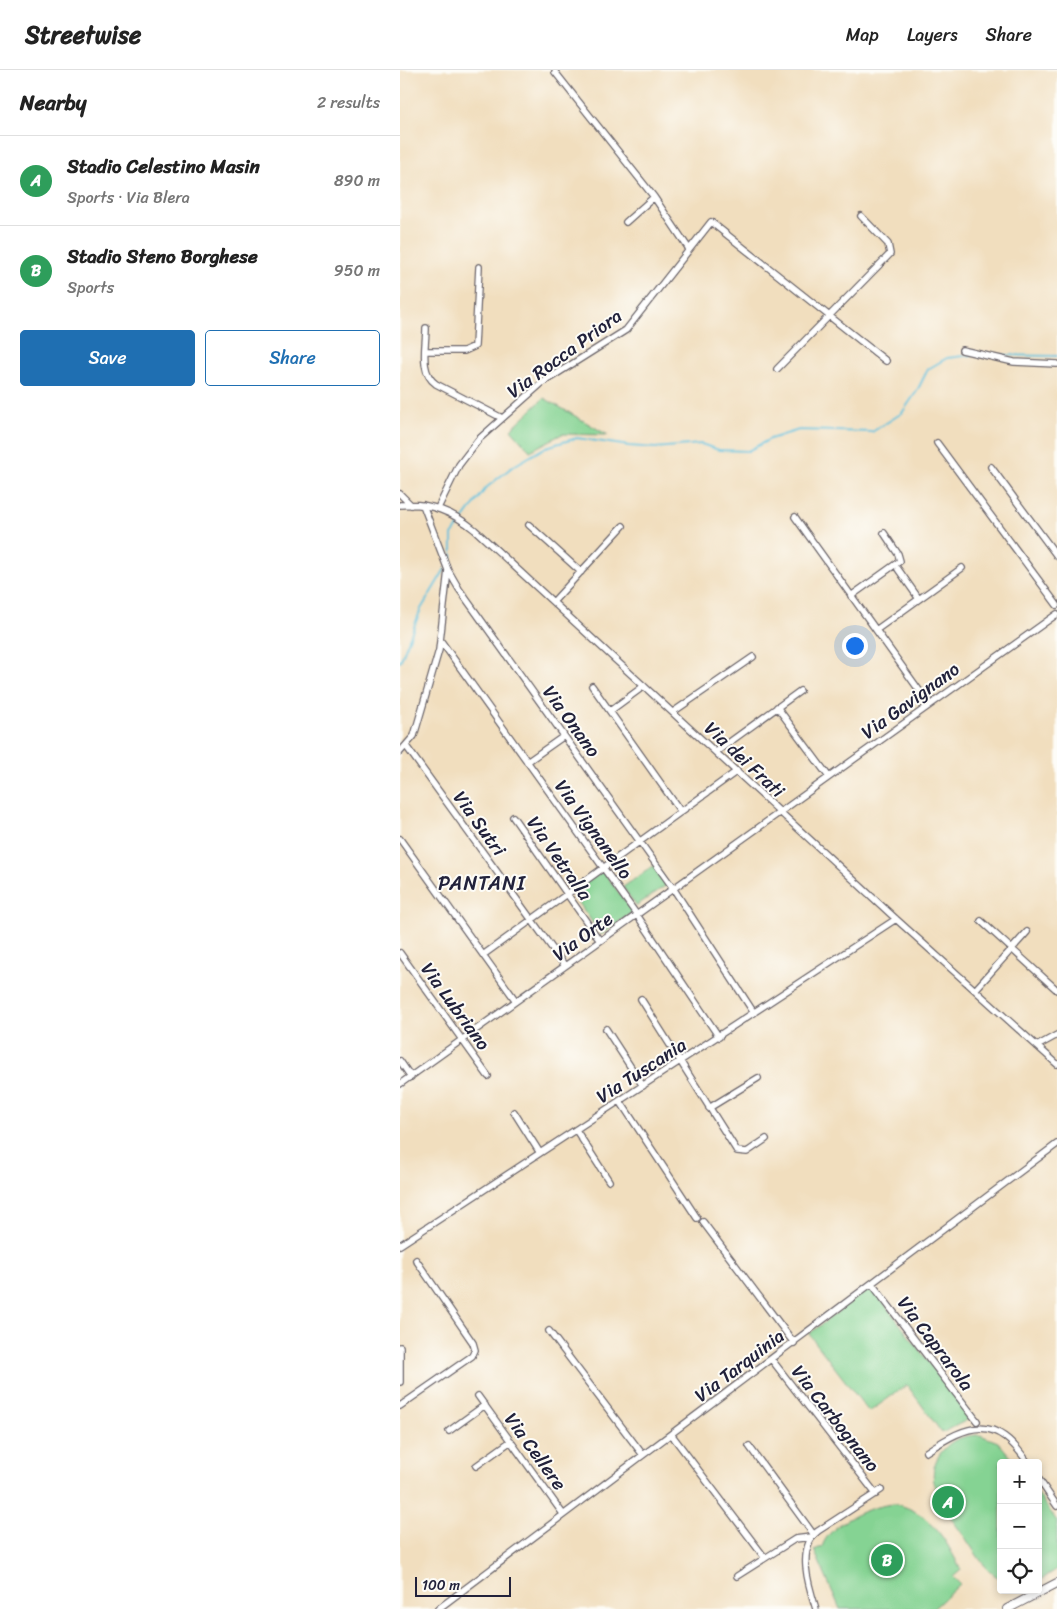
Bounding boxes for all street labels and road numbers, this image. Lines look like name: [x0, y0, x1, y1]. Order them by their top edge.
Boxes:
street label: Via Rocca Priora: [500, 300, 629, 407]
street label: Via Gavignano: [854, 653, 967, 748]
street label: Via Onano: [534, 678, 610, 765]
street label: Via dei Frati: [696, 713, 793, 806]
street label: Via Vignanello: [546, 772, 641, 886]
street label: Via Sutri: [444, 783, 515, 864]
street label: Via Vetralla: [518, 809, 601, 908]
street label: Via Orte: [545, 903, 620, 970]
street label: Via Lubriano: [412, 955, 499, 1058]
street label: Via Tuscania: [589, 1028, 694, 1112]
street label: Via Caprarola: [889, 1289, 983, 1398]
street label: Via Tarquinia: [687, 1320, 792, 1411]
street label: Via Carbognano: [783, 1357, 888, 1479]
street label: Via Cellere: [496, 1405, 576, 1498]

